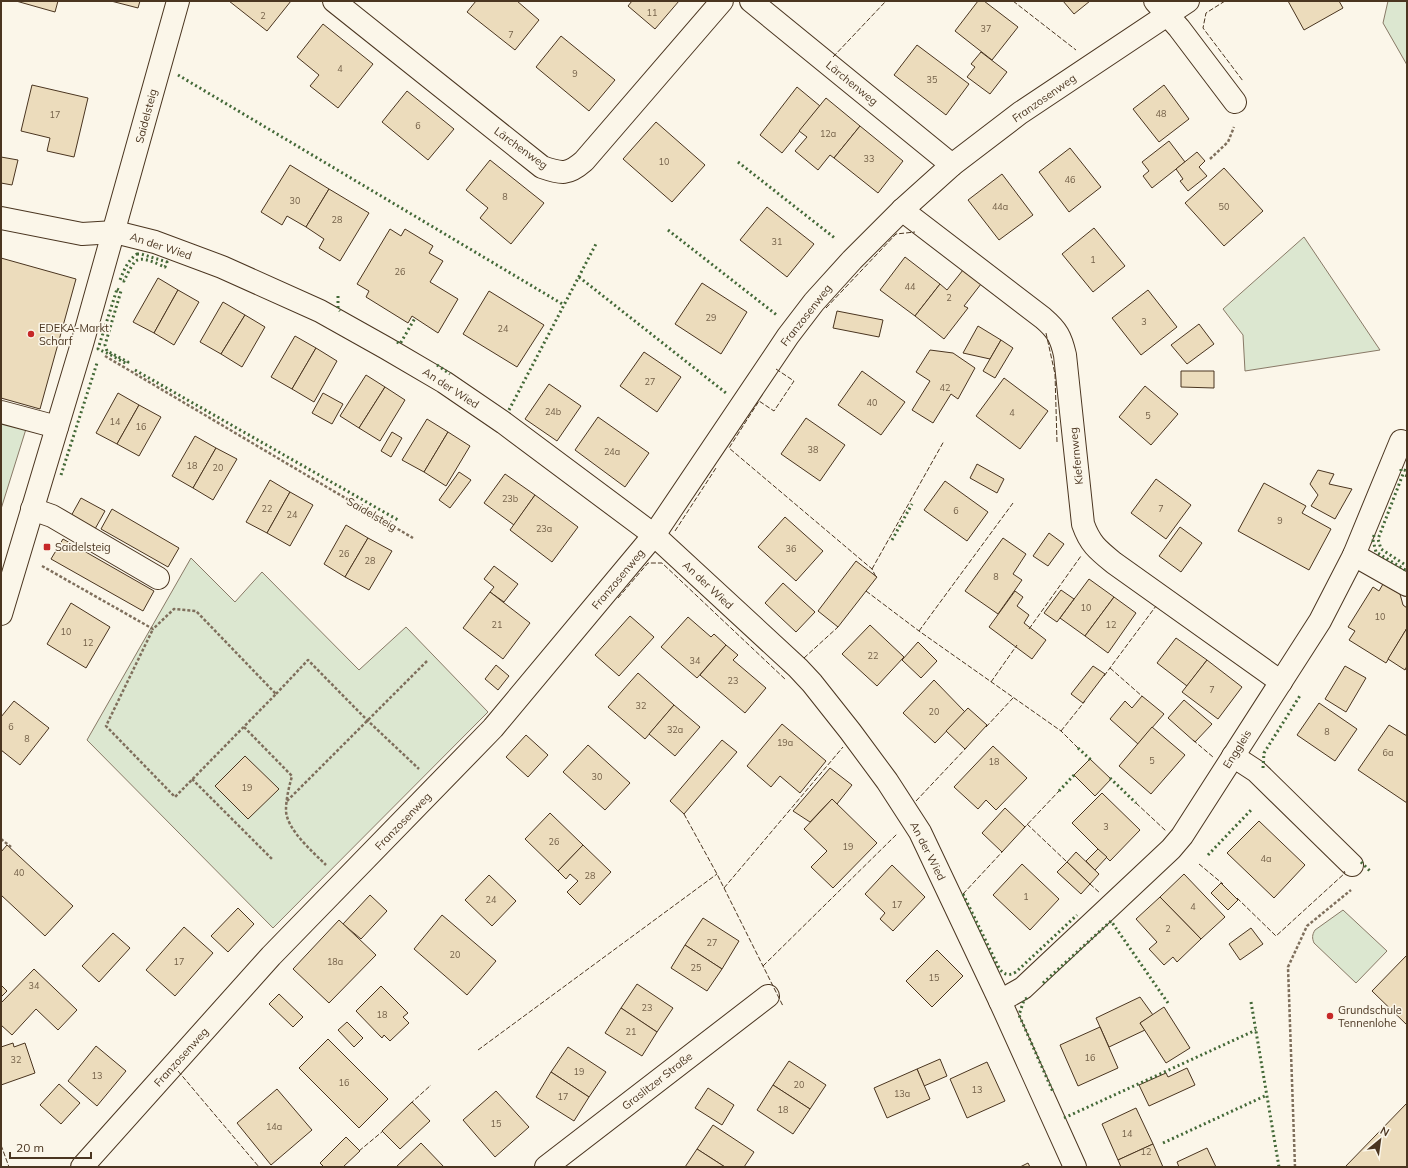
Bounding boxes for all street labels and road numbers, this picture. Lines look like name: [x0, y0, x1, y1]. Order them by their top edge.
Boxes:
street label: Lärchenweg: [823, 58, 881, 108]
street label: Franzosenweg: [1009, 71, 1079, 125]
street label: Saidelsteig: [132, 87, 160, 145]
street label: Lärchenweg: [491, 124, 551, 172]
street label: An der Wied: [128, 229, 194, 263]
street label: Franzosenweg: [777, 281, 835, 349]
street label: An der Wied: [420, 365, 482, 411]
street label: Kiefernweg: [1066, 427, 1086, 485]
street label: Saidelsteig: [344, 494, 400, 534]
street label: Franzosenweg: [589, 546, 647, 612]
street label: An der Wied: [680, 558, 736, 612]
street label: Enggleis: [1220, 727, 1254, 771]
street label: Franzosenweg: [372, 789, 434, 853]
street label: An der Wied: [907, 819, 949, 883]
street label: Franzosenweg: [151, 1024, 211, 1090]
street label: Graslitzer Straße: [619, 1049, 695, 1113]

